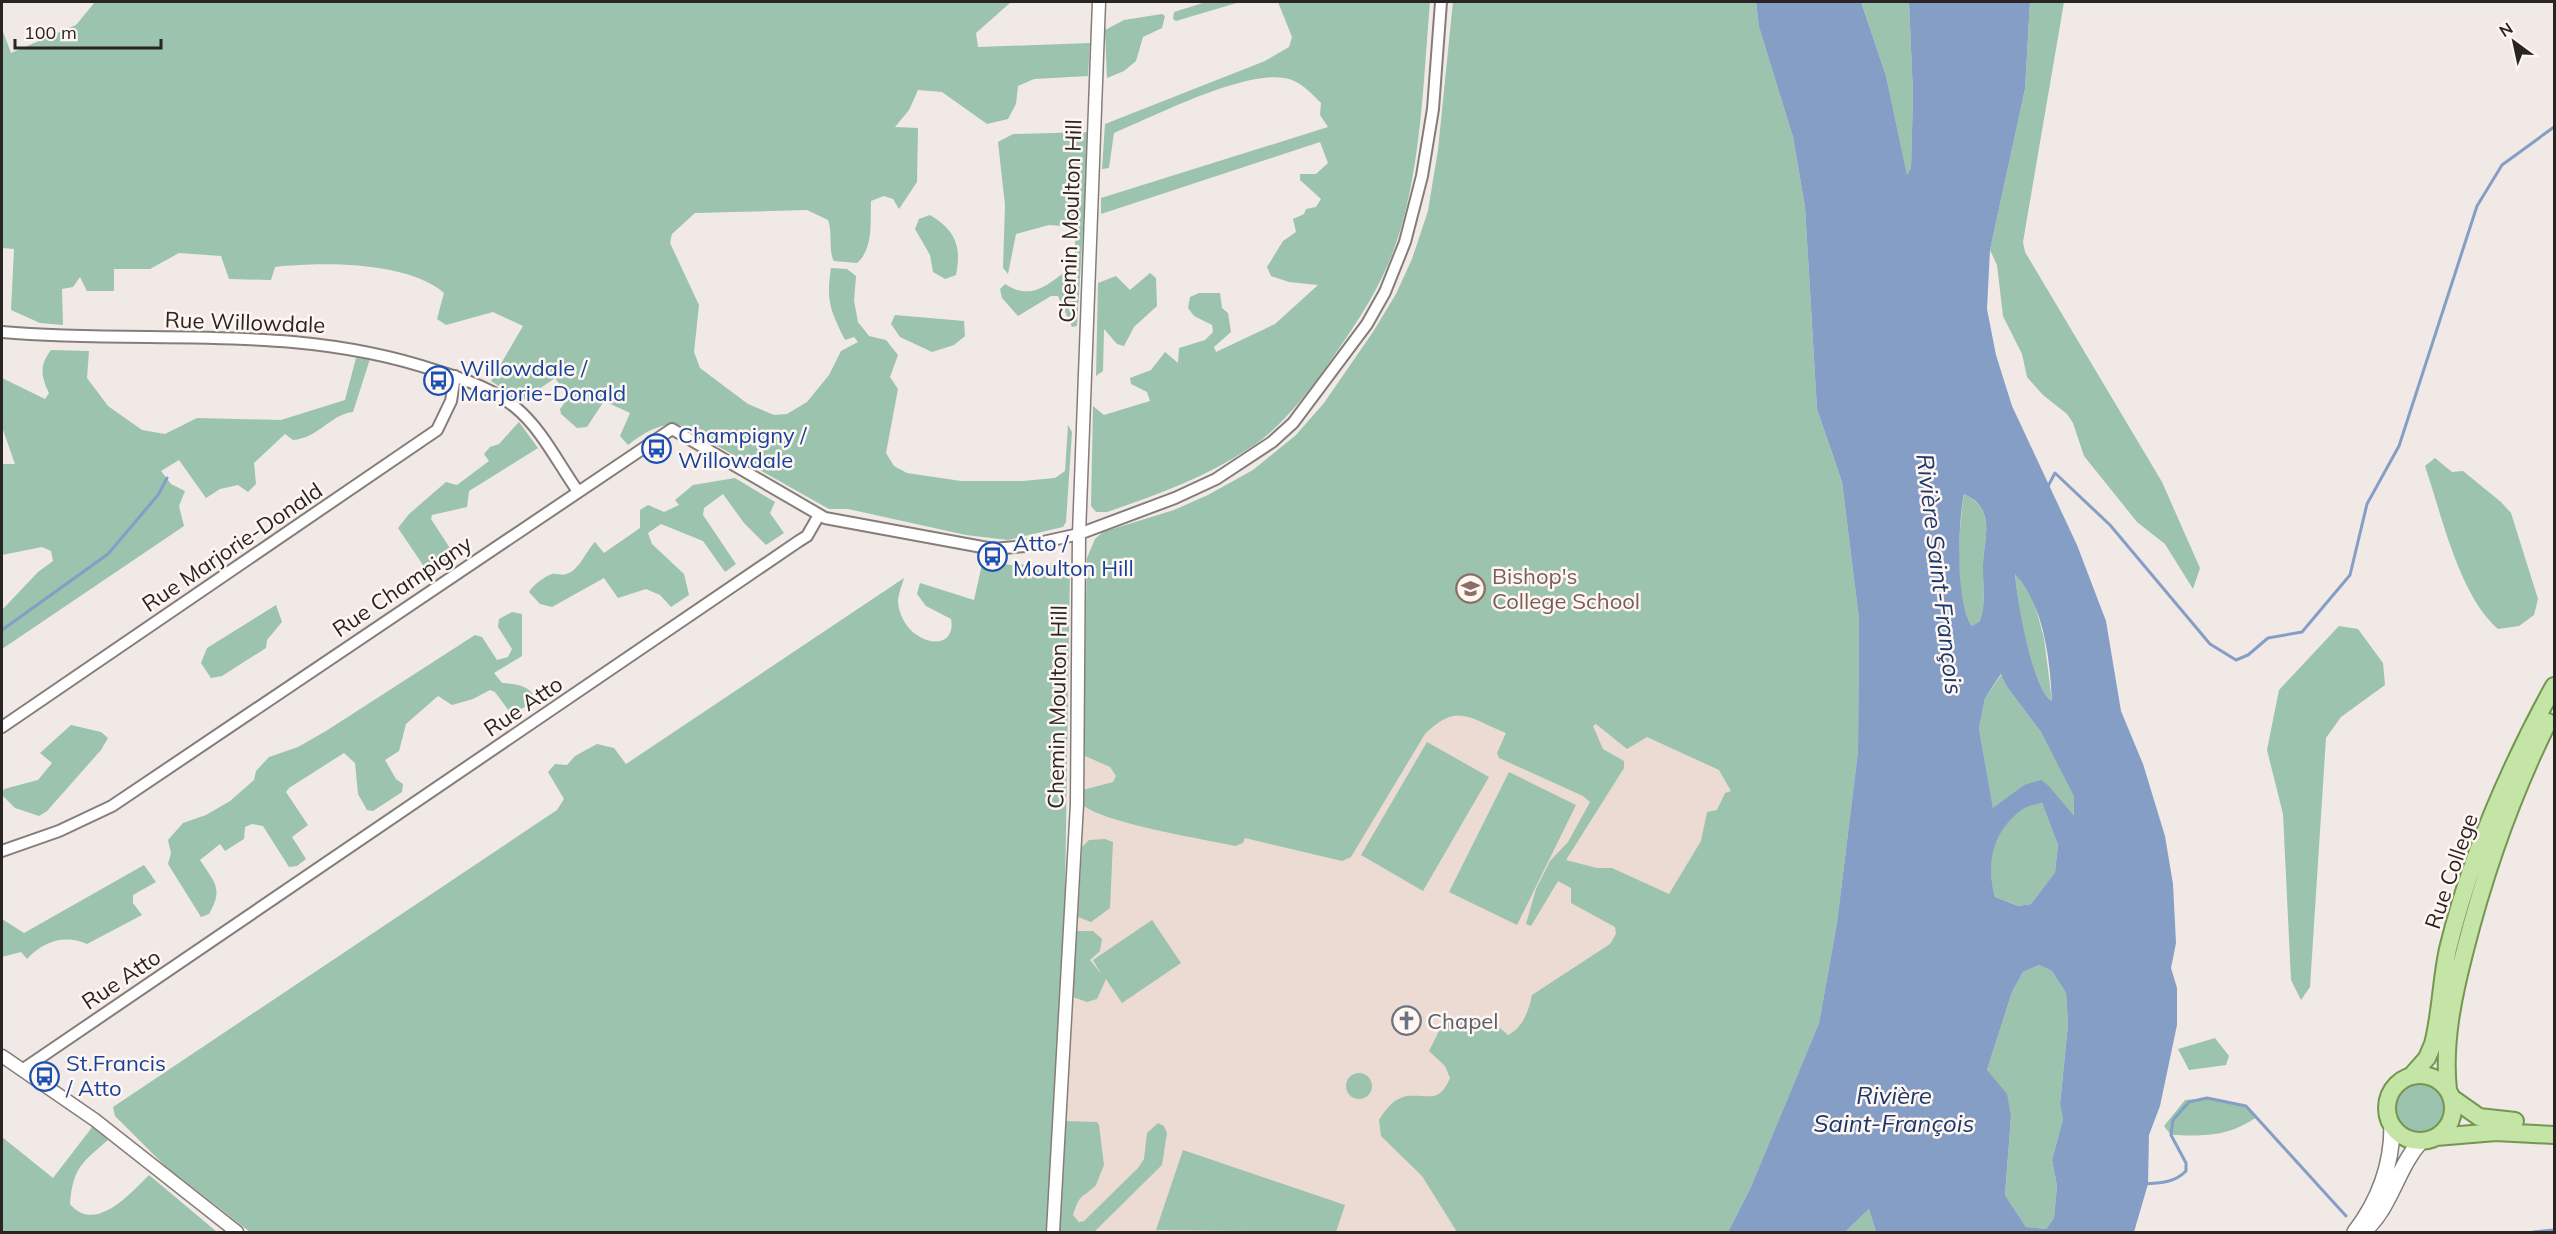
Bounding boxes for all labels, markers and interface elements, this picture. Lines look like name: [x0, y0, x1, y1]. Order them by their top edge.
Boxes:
scale bar: [15, 12, 160, 50]
north arrow: [2484, 12, 2544, 72]
text: N: [2495, 18, 2516, 41]
text: 100 m: [24, 21, 77, 44]
street label: Chemin Moulton Hill: [1052, 119, 1088, 323]
street label: Rue Willowdale: [164, 305, 326, 339]
place label: Willowdale / Marjorie-Donald: [460, 354, 626, 407]
bus stop icon: Willowdale / Marjorie-Donald: [423, 365, 455, 397]
place label: Champigny / Willowdale: [678, 421, 807, 474]
bus stop icon: Champigny / Willowdale: [641, 432, 673, 464]
water label: Rivière Saint-François: [1910, 452, 1970, 696]
street label: Rue Marjorie-Donald: [136, 476, 328, 618]
street label: Rue Champigny: [327, 529, 477, 643]
place label: Atto / Moulton Hill: [1013, 529, 1134, 582]
bus stop icon: Atto / Moulton Hill: [976, 540, 1008, 572]
place label: Bishop's College School: [1492, 562, 1640, 615]
school or university icon: Bishop's College School: [1455, 573, 1487, 605]
street label: Chemin Moulton Hill: [1041, 605, 1073, 809]
street label: Rue Atto: [478, 669, 568, 743]
street label: Rue College: [2418, 810, 2484, 932]
street label: Rue Atto: [76, 942, 166, 1016]
church icon: Chapel: [1390, 1005, 1422, 1037]
place label: Chapel: [1427, 1007, 1499, 1035]
place label: St.Francis / Atto: [65, 1049, 166, 1102]
bus stop icon: St.Francis / Atto: [29, 1060, 61, 1092]
water label: Rivière Saint-François: [1814, 1080, 1974, 1138]

